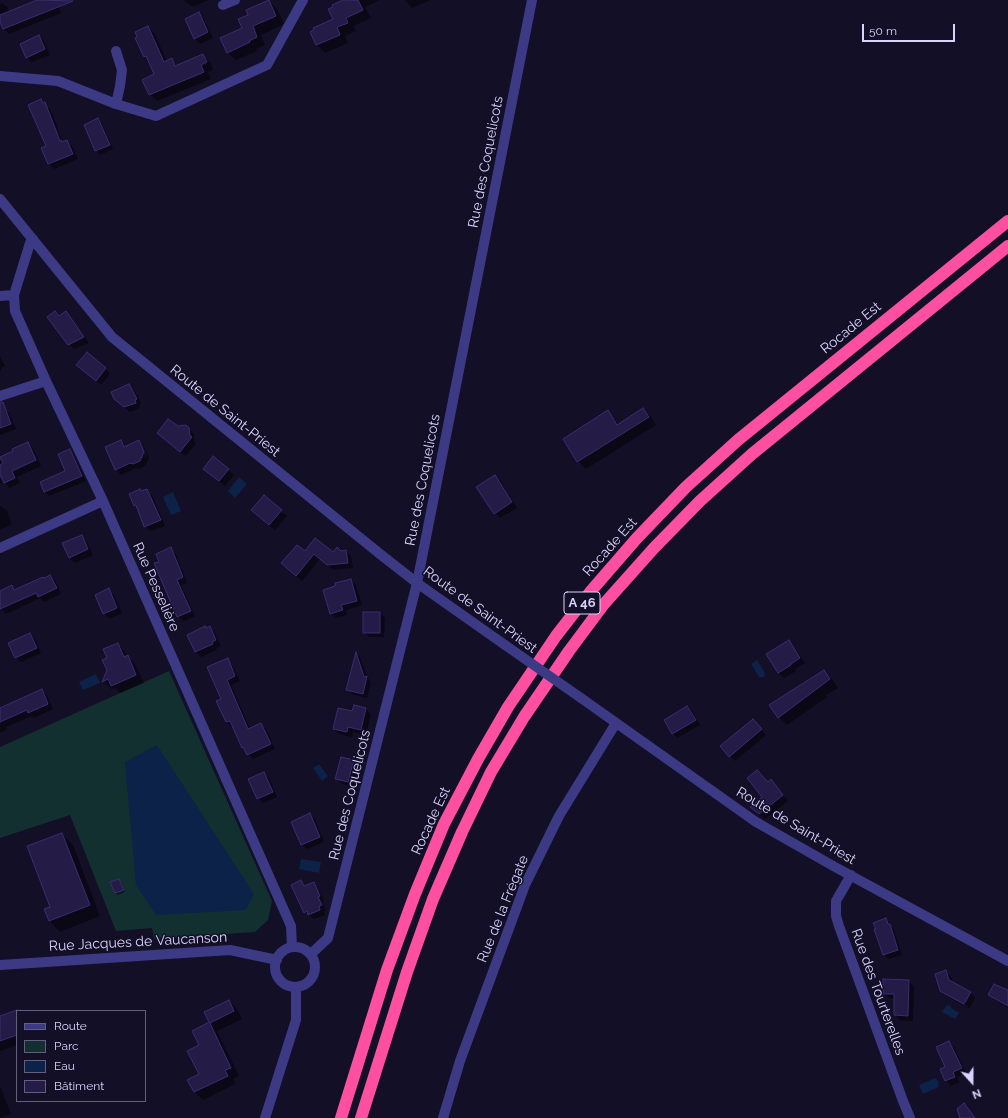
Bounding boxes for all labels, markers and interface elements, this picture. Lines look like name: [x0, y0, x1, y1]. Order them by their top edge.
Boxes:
scale bar: [864, 16, 957, 42]
text: 50 m: [869, 24, 897, 38]
street label: Rue des Coquelicots: [465, 95, 507, 229]
street label: Rocade Est: [817, 298, 885, 358]
street label: Route de Saint-Priest: [167, 361, 283, 461]
street label: Rue des Coquelicots: [402, 413, 444, 547]
street label: Rocade Est: [579, 514, 641, 580]
street label: Rue Pesselière: [129, 540, 183, 634]
street label: Route de Saint-Priest: [420, 563, 540, 657]
road number: A 46: [564, 592, 600, 614]
street label: Rue des Coquelicots: [326, 728, 374, 862]
street label: Rocade Est: [408, 784, 454, 858]
street label: Route de Saint-Priest: [733, 784, 859, 868]
street label: Rue de la Frégate: [474, 853, 532, 965]
street label: Rue des Tourterelles: [847, 927, 909, 1057]
street label: Rue Jacques de Vaucanson: [48, 929, 228, 955]
legend: [16, 1010, 146, 1102]
text: Route: [54, 1019, 87, 1033]
text: Parc: [54, 1039, 79, 1053]
text: Eau: [54, 1059, 75, 1073]
north arrow: [952, 1062, 992, 1102]
text: Bâtiment: [54, 1079, 104, 1093]
text: N: [970, 1086, 983, 1101]

